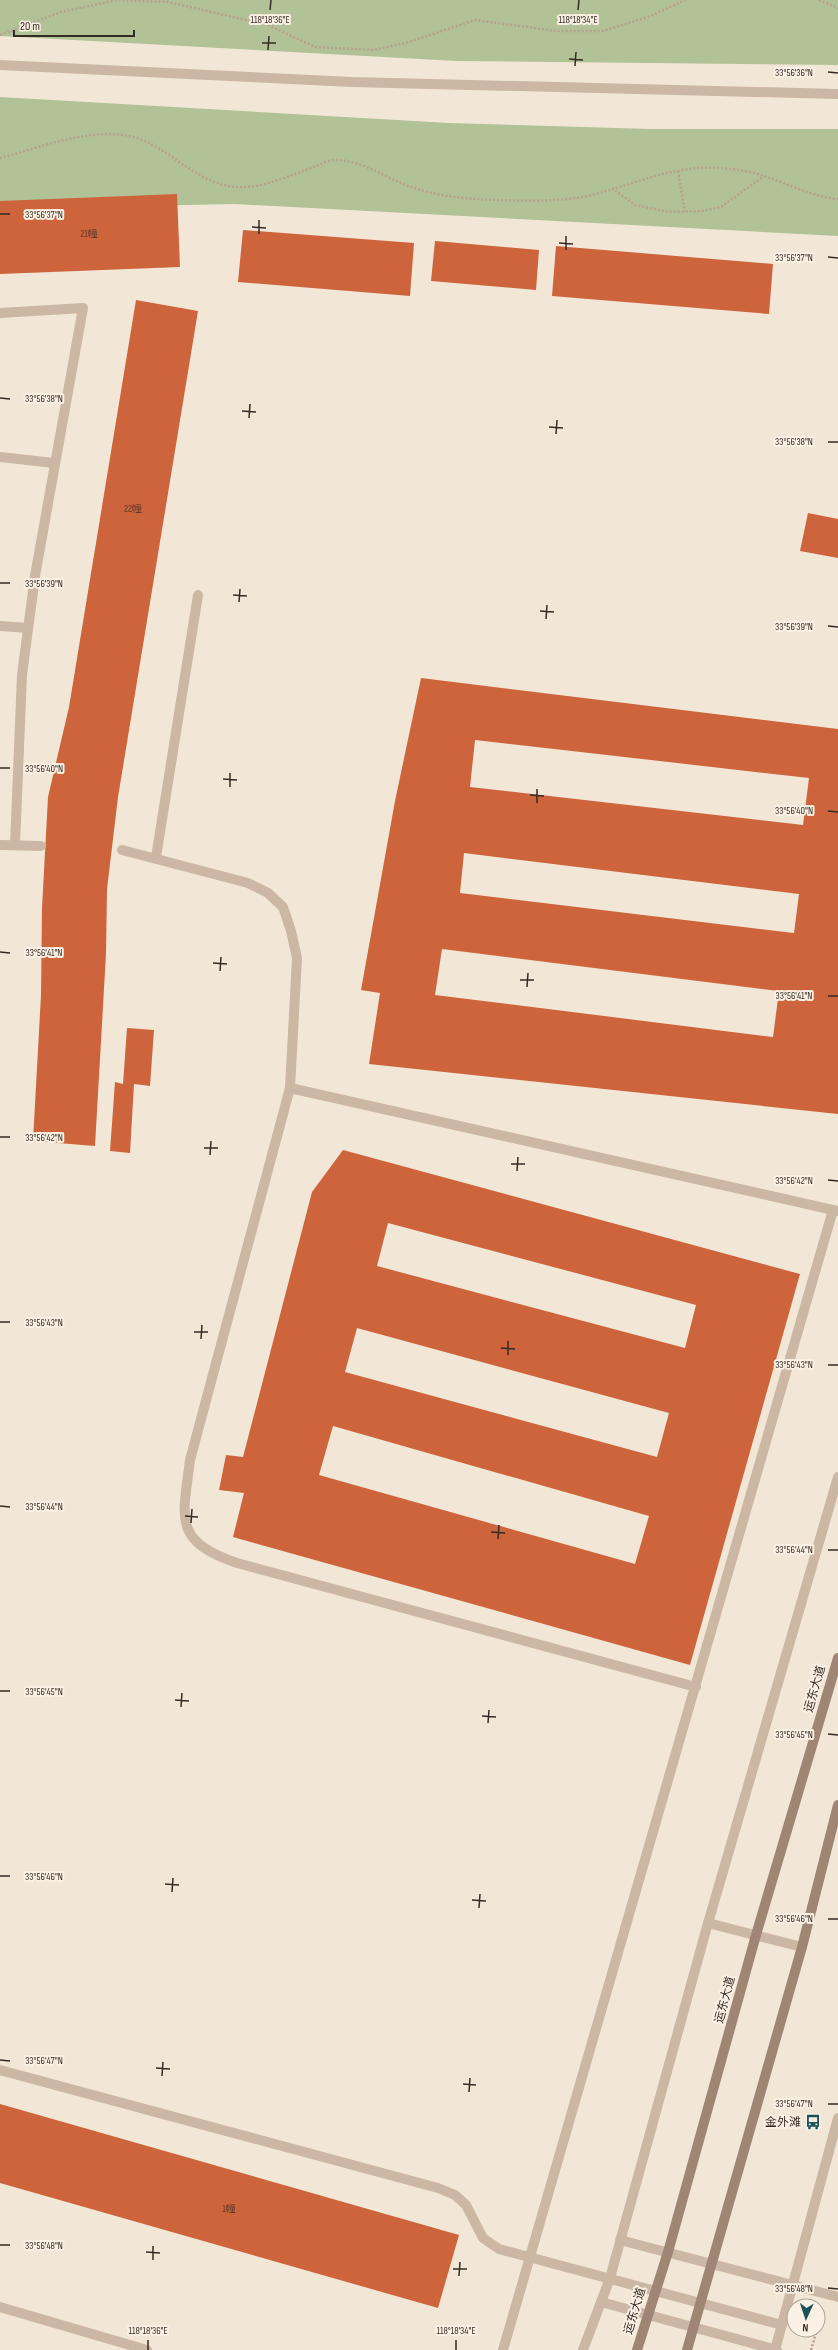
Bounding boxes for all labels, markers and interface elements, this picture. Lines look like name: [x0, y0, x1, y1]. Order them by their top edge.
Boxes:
scale bar: [14, 12, 134, 38]
text: 118°18'36"E: [250, 14, 290, 26]
text: 118°18'34"E: [558, 14, 598, 26]
text: 20 m: [20, 19, 40, 34]
text: 33°56'36"N: [775, 67, 813, 79]
text: 33°56'37"N: [25, 209, 63, 221]
house number: 21幢: [80, 228, 98, 240]
text: 33°56'37"N: [775, 252, 813, 264]
text: 33°56'38"N: [25, 393, 63, 405]
text: 33°56'38"N: [775, 436, 813, 448]
house number: 22幢: [124, 503, 142, 515]
text: 33°56'39"N: [25, 578, 63, 590]
text: 33°56'39"N: [775, 621, 813, 633]
text: 33°56'40"N: [25, 763, 63, 775]
text: 33°56'40"N: [775, 805, 813, 817]
text: 33°56'41"N: [26, 947, 62, 959]
text: 33°56'41"N: [776, 990, 812, 1002]
text: 33°56'42"N: [25, 1132, 63, 1144]
text: 33°56'42"N: [775, 1175, 813, 1187]
text: 33°56'43"N: [25, 1317, 63, 1329]
text: 33°56'43"N: [775, 1359, 813, 1371]
text: 33°56'44"N: [25, 1501, 63, 1513]
text: 33°56'44"N: [775, 1544, 813, 1556]
street label: 运东大道: [801, 1664, 829, 1714]
text: 33°56'45"N: [25, 1686, 63, 1698]
text: 33°56'45"N: [775, 1729, 813, 1741]
text: 33°56'46"N: [25, 1871, 63, 1883]
text: 33°56'46"N: [775, 1913, 813, 1925]
street label: 运东大道: [712, 1975, 738, 2025]
text: 33°56'47"N: [25, 2055, 63, 2067]
text: 33°56'47"N: [775, 2098, 813, 2110]
bus stop icon: 金外滩: [804, 2113, 822, 2131]
place label: 金外滩: [765, 2115, 801, 2130]
house number: 1幢: [222, 2203, 236, 2215]
text: 33°56'48"N: [25, 2240, 63, 2252]
text: 33°56'48"N: [775, 2283, 813, 2295]
street label: 运东大道: [621, 2286, 649, 2336]
north arrow: [786, 2298, 826, 2338]
text: N: [802, 2321, 809, 2334]
text: 118°18'36"E: [128, 2325, 168, 2337]
text: 118°18'34"E: [436, 2325, 476, 2337]

